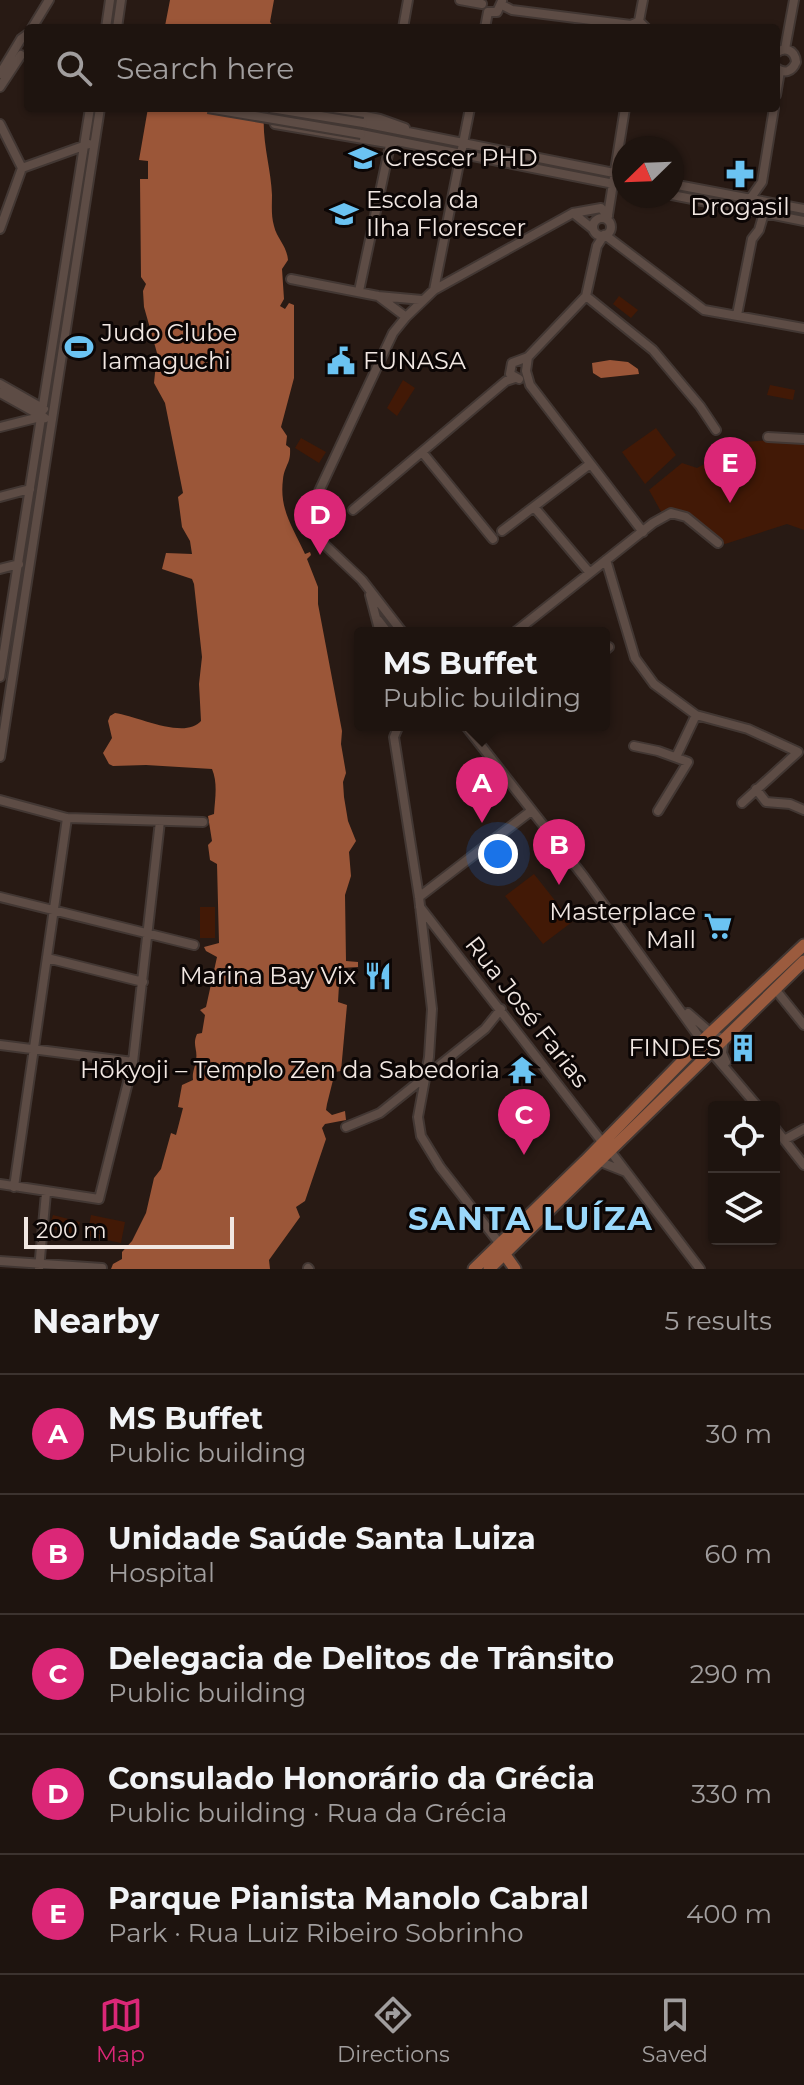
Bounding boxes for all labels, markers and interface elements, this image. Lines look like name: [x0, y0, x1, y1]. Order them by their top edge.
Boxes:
search box: [24, 24, 780, 112]
icon: search: [52, 46, 96, 90]
text: Search here: [116, 50, 294, 87]
north arrow: [612, 136, 684, 208]
school or university icon: Crescer PHD: [348, 143, 378, 173]
place label: Crescer PHD: [385, 143, 538, 172]
pharmacy icon: Drogasil: [725, 159, 755, 189]
place label: Escola da Ilha Florescer: [366, 185, 526, 242]
place label: Drogasil: [690, 192, 790, 221]
school or university icon: Escola da Ilha Florescer: [329, 199, 359, 229]
place label: Judo Clube Iamaguchi: [100, 318, 237, 375]
sports icon: Judo Clube Iamaguchi: [64, 332, 94, 362]
public building icon: FUNASA: [326, 346, 356, 376]
place label: FUNASA: [363, 346, 467, 375]
pin: E: [704, 437, 756, 503]
pin: D: [294, 489, 346, 555]
popup: [354, 627, 610, 731]
text: MS Buffet: [383, 645, 538, 682]
text: Public building: [383, 682, 581, 714]
pin: A: [456, 757, 508, 823]
pin: B: [533, 819, 585, 885]
your location: [478, 834, 518, 874]
place label: Masterplace Mall: [549, 897, 696, 954]
supermarket icon: Masterplace Mall: [703, 911, 733, 941]
street label: Rua José Farias: [459, 930, 595, 1093]
place label: Marina Bay Vix: [180, 961, 356, 990]
restaurant icon: Marina Bay Vix: [363, 961, 393, 991]
place label: FINDES: [628, 1033, 721, 1062]
building icon: FINDES: [728, 1033, 758, 1063]
place label: Hōkyoji – Templo Zen da Sabedoria: [80, 1055, 500, 1084]
temple icon: Hōkyoji – Templo Zen da Sabedoria: [507, 1055, 537, 1085]
pin: C: [498, 1089, 550, 1155]
map controls: [708, 1101, 780, 1245]
button: locate: [708, 1101, 780, 1173]
button: layers: [708, 1173, 780, 1245]
district label: SANTA LUÍZA: [408, 1199, 654, 1238]
scale bar: [24, 1213, 234, 1249]
text: 200 m: [36, 1217, 107, 1244]
text: Nearby: [32, 1300, 159, 1342]
text: 5 results: [665, 1305, 772, 1337]
text: MS Buffet: [108, 1400, 263, 1437]
text: A: [48, 1418, 68, 1450]
text: 30 m: [706, 1418, 772, 1450]
text: Public building: [108, 1437, 306, 1469]
text: Unidade Saúde Santa Luiza: [108, 1520, 536, 1557]
text: B: [48, 1538, 68, 1570]
text: 60 m: [705, 1538, 772, 1570]
text: Hospital: [108, 1557, 215, 1589]
text: Delegacia de Delitos de Trânsito: [108, 1640, 614, 1677]
text: C: [49, 1658, 67, 1690]
text: 290 m: [690, 1658, 772, 1690]
text: Public building: [108, 1677, 306, 1709]
text: Consulado Honorário da Grécia: [108, 1760, 595, 1797]
text: D: [47, 1778, 69, 1810]
text: 330 m: [691, 1778, 772, 1810]
text: Public building · Rua da Grécia: [108, 1797, 507, 1829]
text: Parque Pianista Manolo Cabral: [108, 1880, 589, 1917]
text: E: [49, 1898, 67, 1930]
text: 400 m: [686, 1898, 772, 1930]
text: Park · Rua Luiz Ribeiro Sobrinho: [108, 1917, 524, 1949]
tab: Map: [96, 1993, 145, 2068]
tab: Directions: [337, 1993, 450, 2068]
tab: Saved: [642, 1993, 708, 2068]

